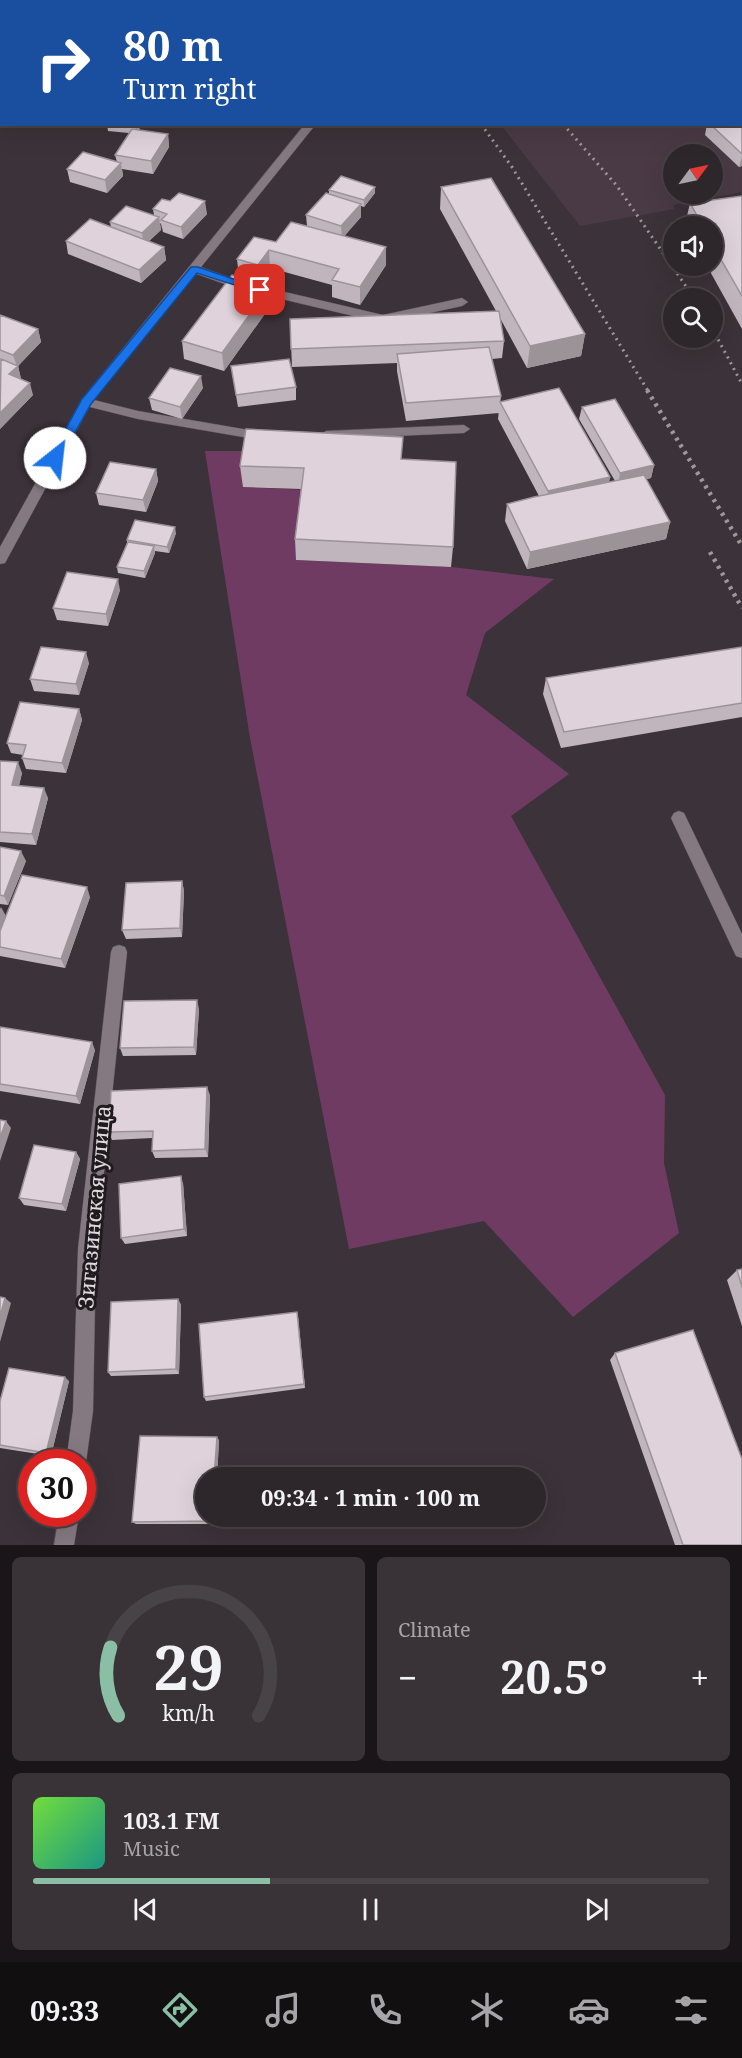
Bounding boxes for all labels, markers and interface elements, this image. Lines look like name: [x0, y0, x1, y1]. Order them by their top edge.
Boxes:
text: 80 m: [123, 16, 223, 73]
icon: right: [24, 24, 102, 102]
text: Turn right: [123, 70, 256, 107]
north arrow: [663, 144, 723, 204]
map controls: [663, 144, 723, 348]
button: sound: [663, 216, 723, 276]
pin: [234, 264, 285, 315]
icon: arrive: [243, 273, 276, 306]
button: search: [663, 288, 723, 348]
position arrow: [23, 426, 87, 490]
street label: Зигазинская улица: [71, 1104, 117, 1310]
speed limit sign: 30: [18, 1449, 96, 1527]
text: 09:34 · 1 min · 100 m: [261, 1482, 480, 1512]
text: Climate: [398, 1616, 471, 1643]
text: 29: [153, 1623, 224, 1708]
text: 20.5°: [500, 1646, 608, 1707]
text: −: [398, 1655, 417, 1700]
text: +: [691, 1655, 709, 1700]
text: km/h: [162, 1698, 215, 1727]
text: 103.1 FM: [123, 1805, 220, 1835]
text: Music: [123, 1835, 180, 1862]
icon: previous: [129, 1893, 162, 1926]
icon: pause: [354, 1893, 387, 1926]
icon: next: [580, 1893, 613, 1926]
icon: directions: [159, 1989, 201, 2031]
icon: music: [262, 1989, 304, 2031]
icon: phone: [364, 1989, 406, 2031]
icon: climate: [466, 1989, 508, 2031]
icon: car: [568, 1989, 610, 2031]
icon: filters: [670, 1989, 712, 2031]
text: 09:33: [30, 1992, 99, 2029]

